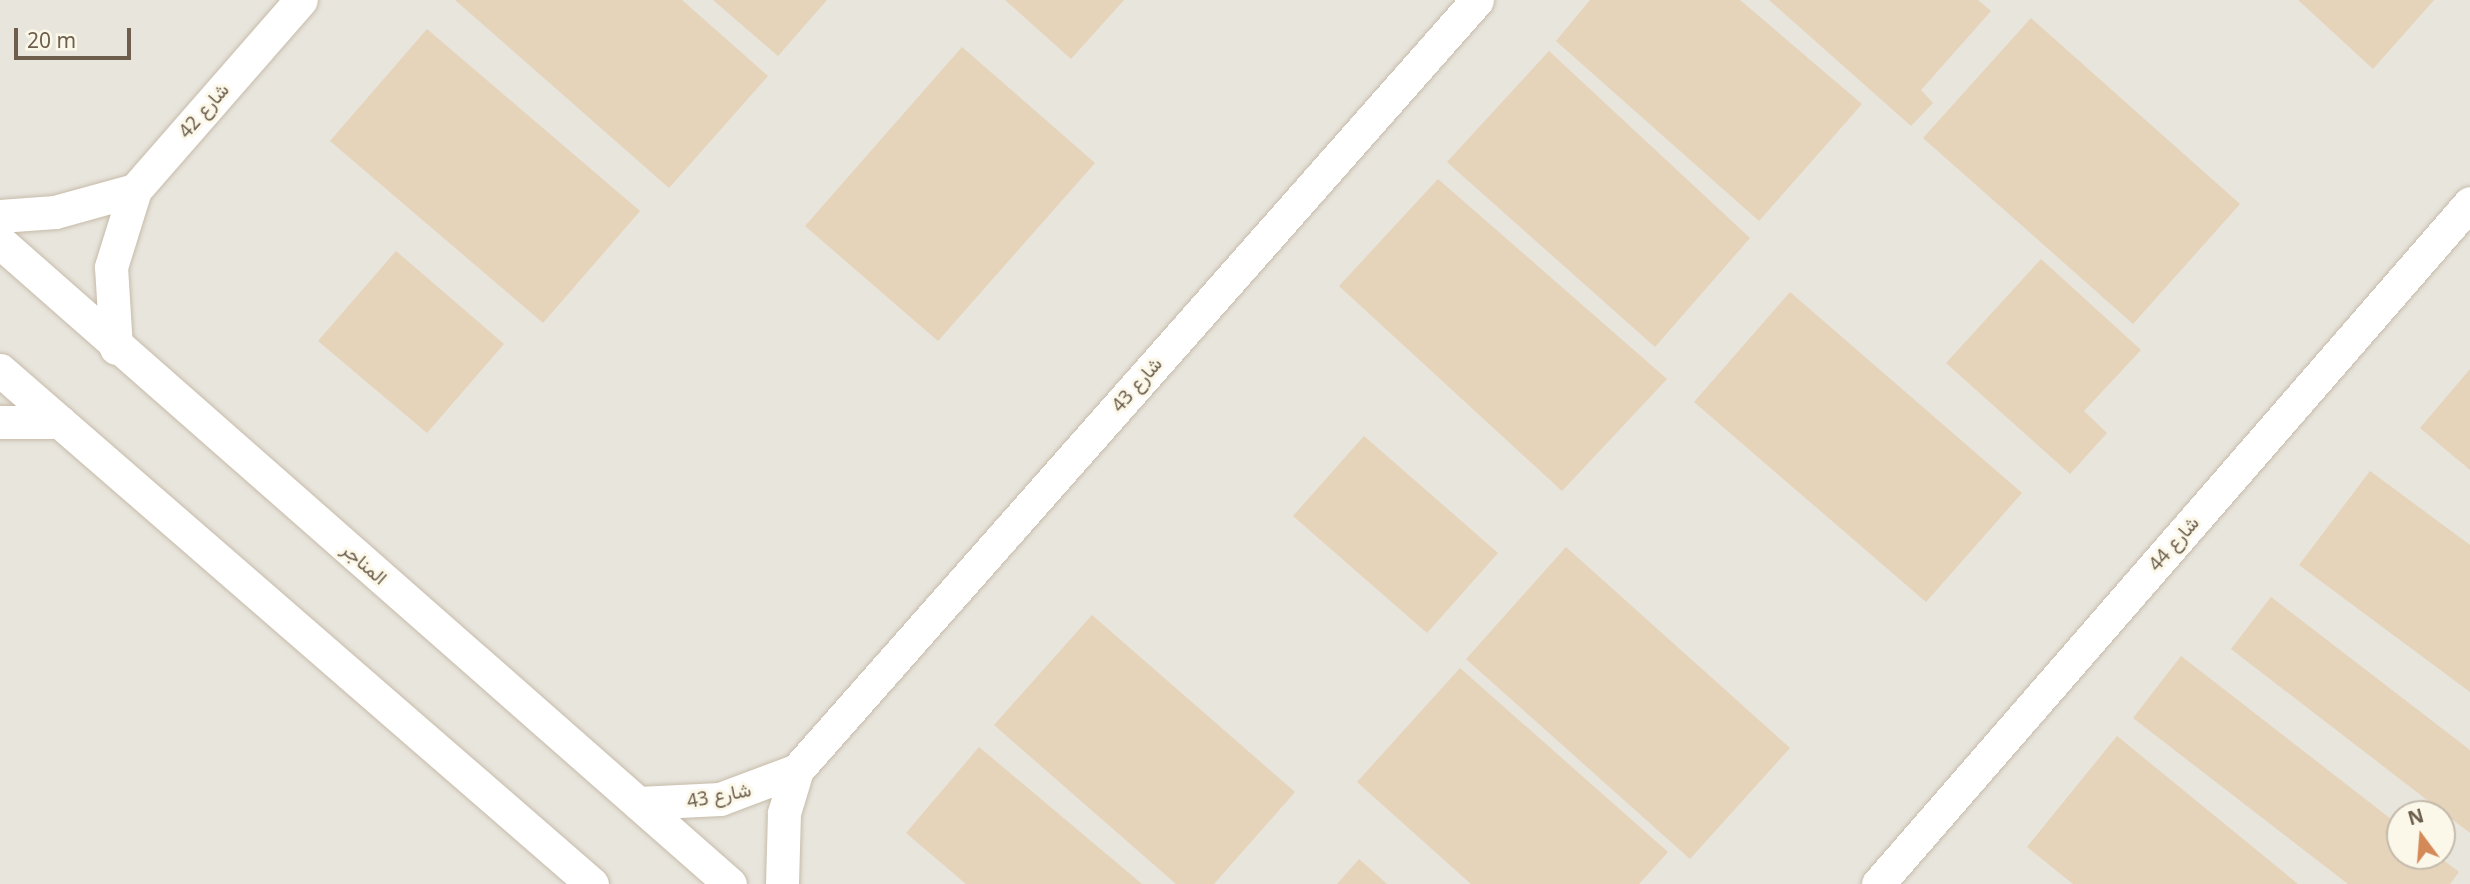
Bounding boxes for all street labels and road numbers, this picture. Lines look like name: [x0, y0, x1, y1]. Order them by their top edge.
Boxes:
street label: شارع 42: [174, 79, 234, 143]
street label: شارع 43: [1107, 353, 1167, 417]
street label: شارع 44: [2144, 512, 2204, 576]
street label: المناجر: [337, 538, 391, 590]
street label: شارع 43: [685, 779, 753, 813]

